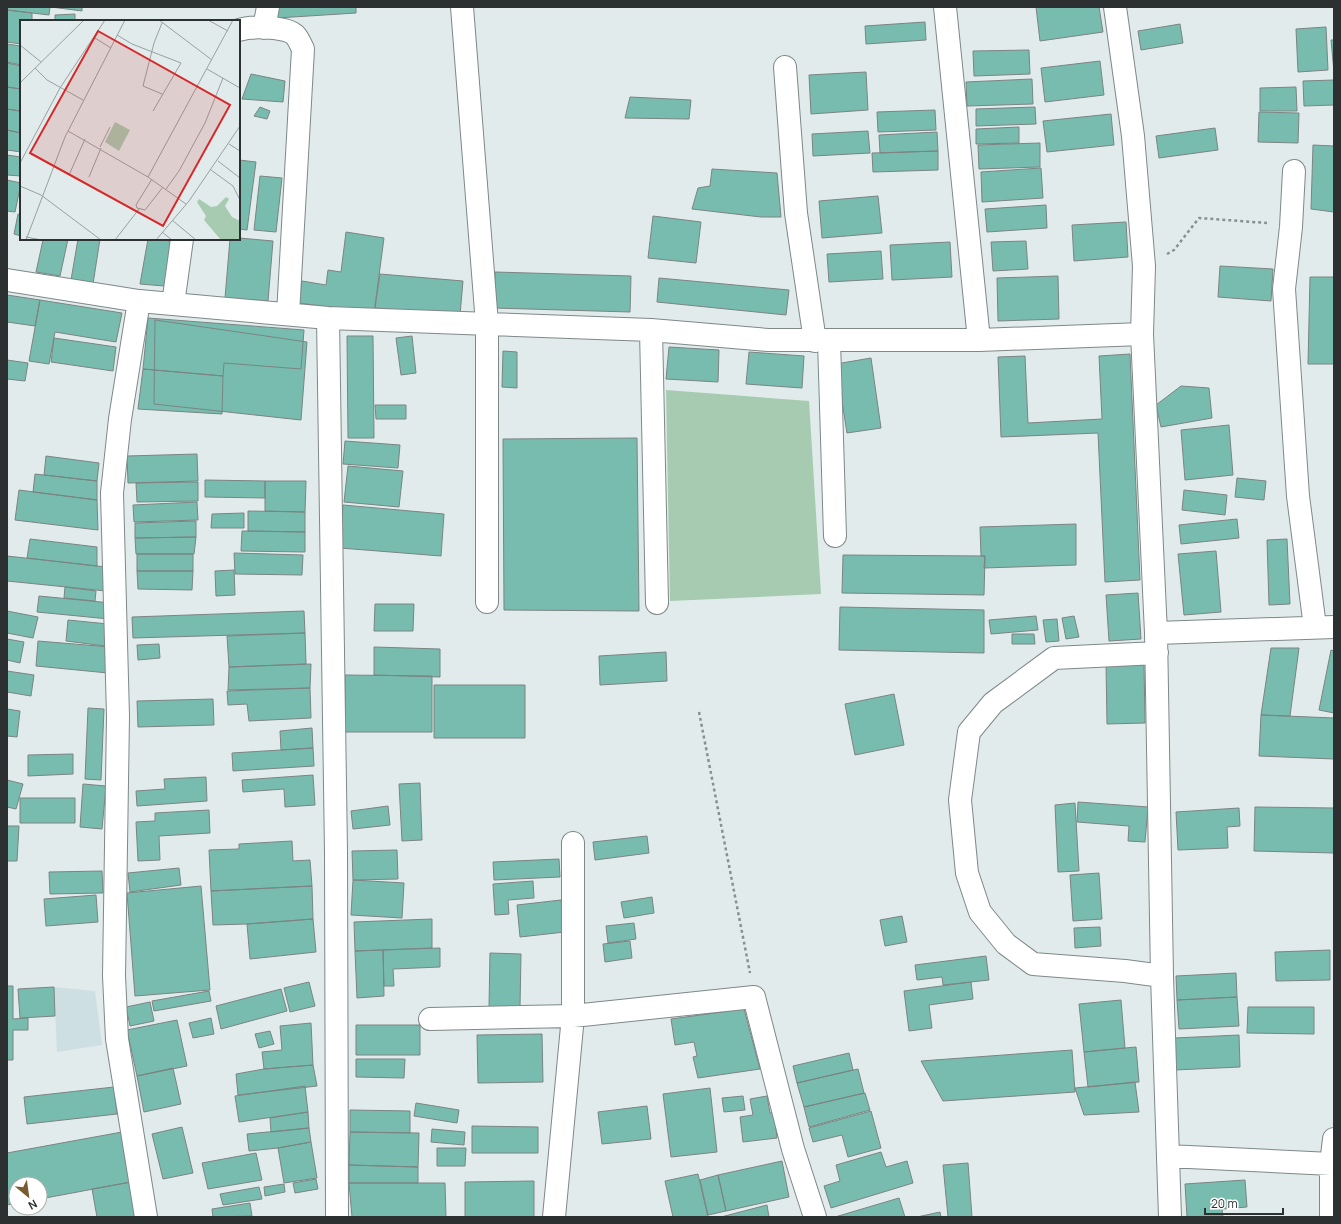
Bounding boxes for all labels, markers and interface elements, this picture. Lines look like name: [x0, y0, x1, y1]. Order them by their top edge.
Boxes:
inset map: [20, 20, 240, 240]
north arrow: [8, 1176, 48, 1216]
scale bar: [1205, 1190, 1283, 1216]
text: 20 m: [1211, 1195, 1238, 1212]
text: N: [26, 1197, 40, 1214]

